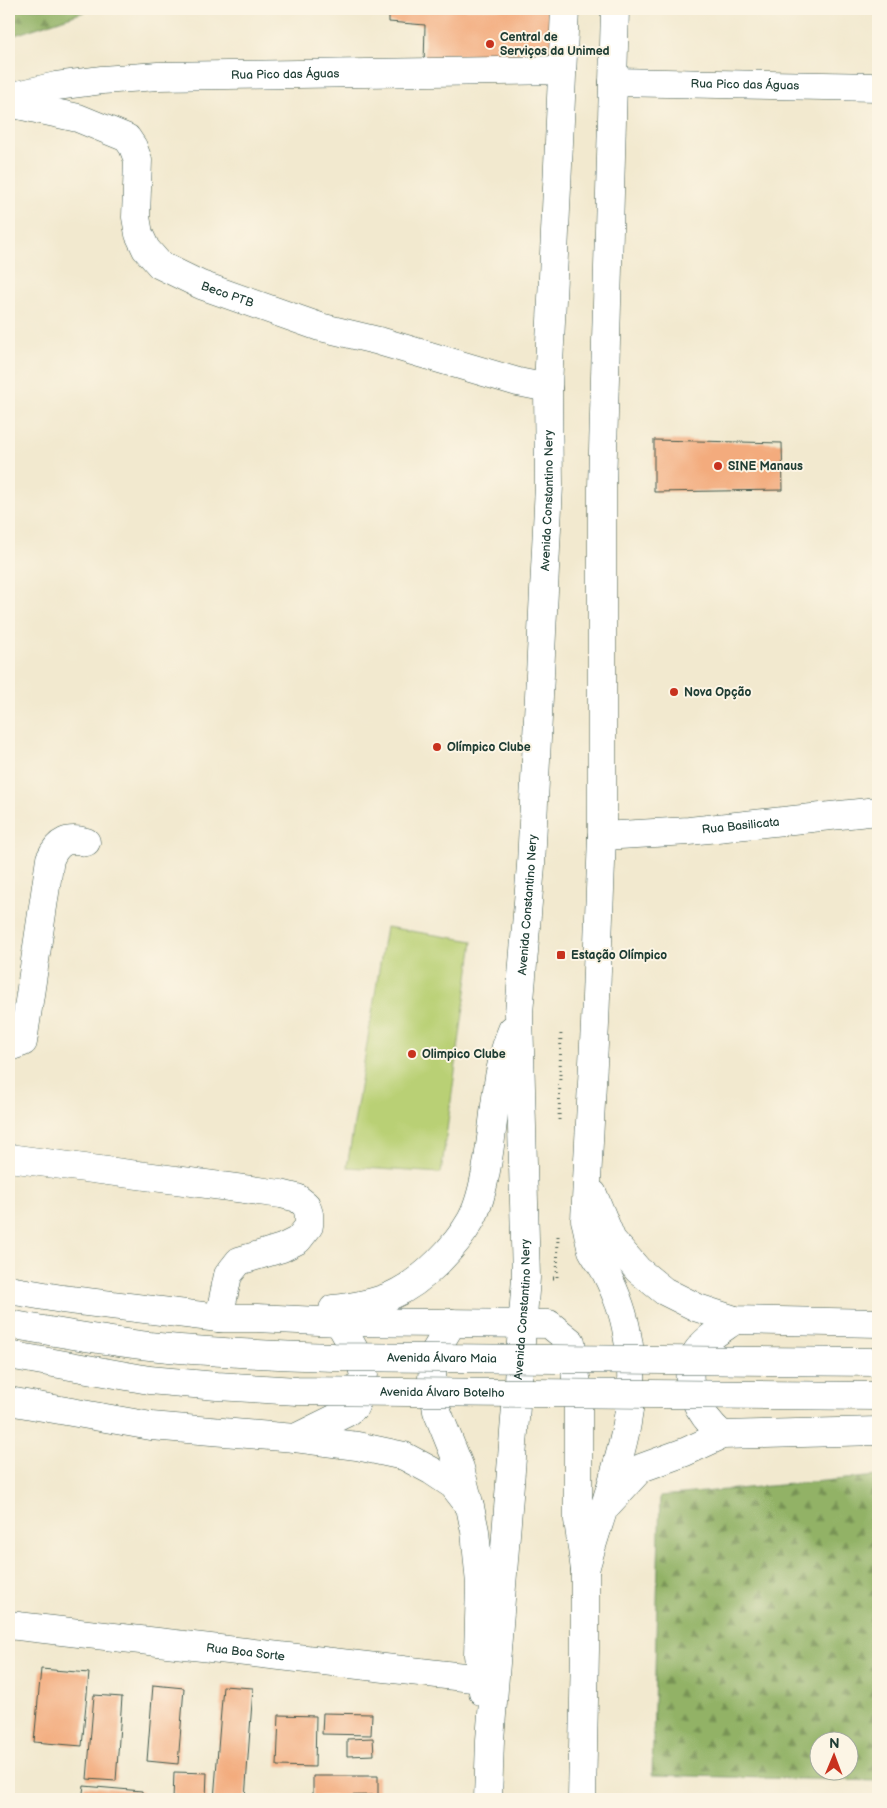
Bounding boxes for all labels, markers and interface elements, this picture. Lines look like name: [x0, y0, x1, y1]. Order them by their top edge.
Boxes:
place label: Central de Serviços da Unimed: [500, 30, 610, 59]
marker: Central de Serviços da Unimed: [484, 38, 496, 50]
street label: Rua Pico das Águas: [231, 65, 340, 83]
street label: Rua Pico das Águas: [691, 76, 799, 94]
street label: Beco PTB: [199, 279, 256, 311]
street label: Avenida Constantino Nery: [538, 429, 557, 571]
place label: SINE Manaus: [728, 459, 803, 474]
marker: SINE Manaus: [712, 460, 724, 472]
place label: Nova Opção: [684, 685, 751, 700]
marker: Nova Opção: [668, 686, 680, 698]
place label: Olímpico Clube: [447, 740, 531, 755]
marker: Olímpico Clube: [431, 741, 443, 753]
street label: Rua Basilicata: [701, 814, 780, 838]
street label: Avenida Constantino Nery: [515, 834, 540, 976]
place label: Estação Olímpico: [571, 948, 667, 963]
marker: Estação Olímpico: [555, 949, 567, 961]
place label: Olimpico Clube: [422, 1047, 506, 1062]
marker: Olimpico Clube: [406, 1048, 418, 1060]
street label: Avenida Constantino Nery: [511, 1238, 534, 1380]
street label: Avenida Álvaro Maia: [387, 1349, 497, 1366]
street label: Avenida Álvaro Botelho: [380, 1383, 505, 1401]
street label: Rua Boa Sorte: [205, 1641, 286, 1665]
north arrow: [810, 1730, 860, 1780]
text: N: [829, 1735, 840, 1752]

